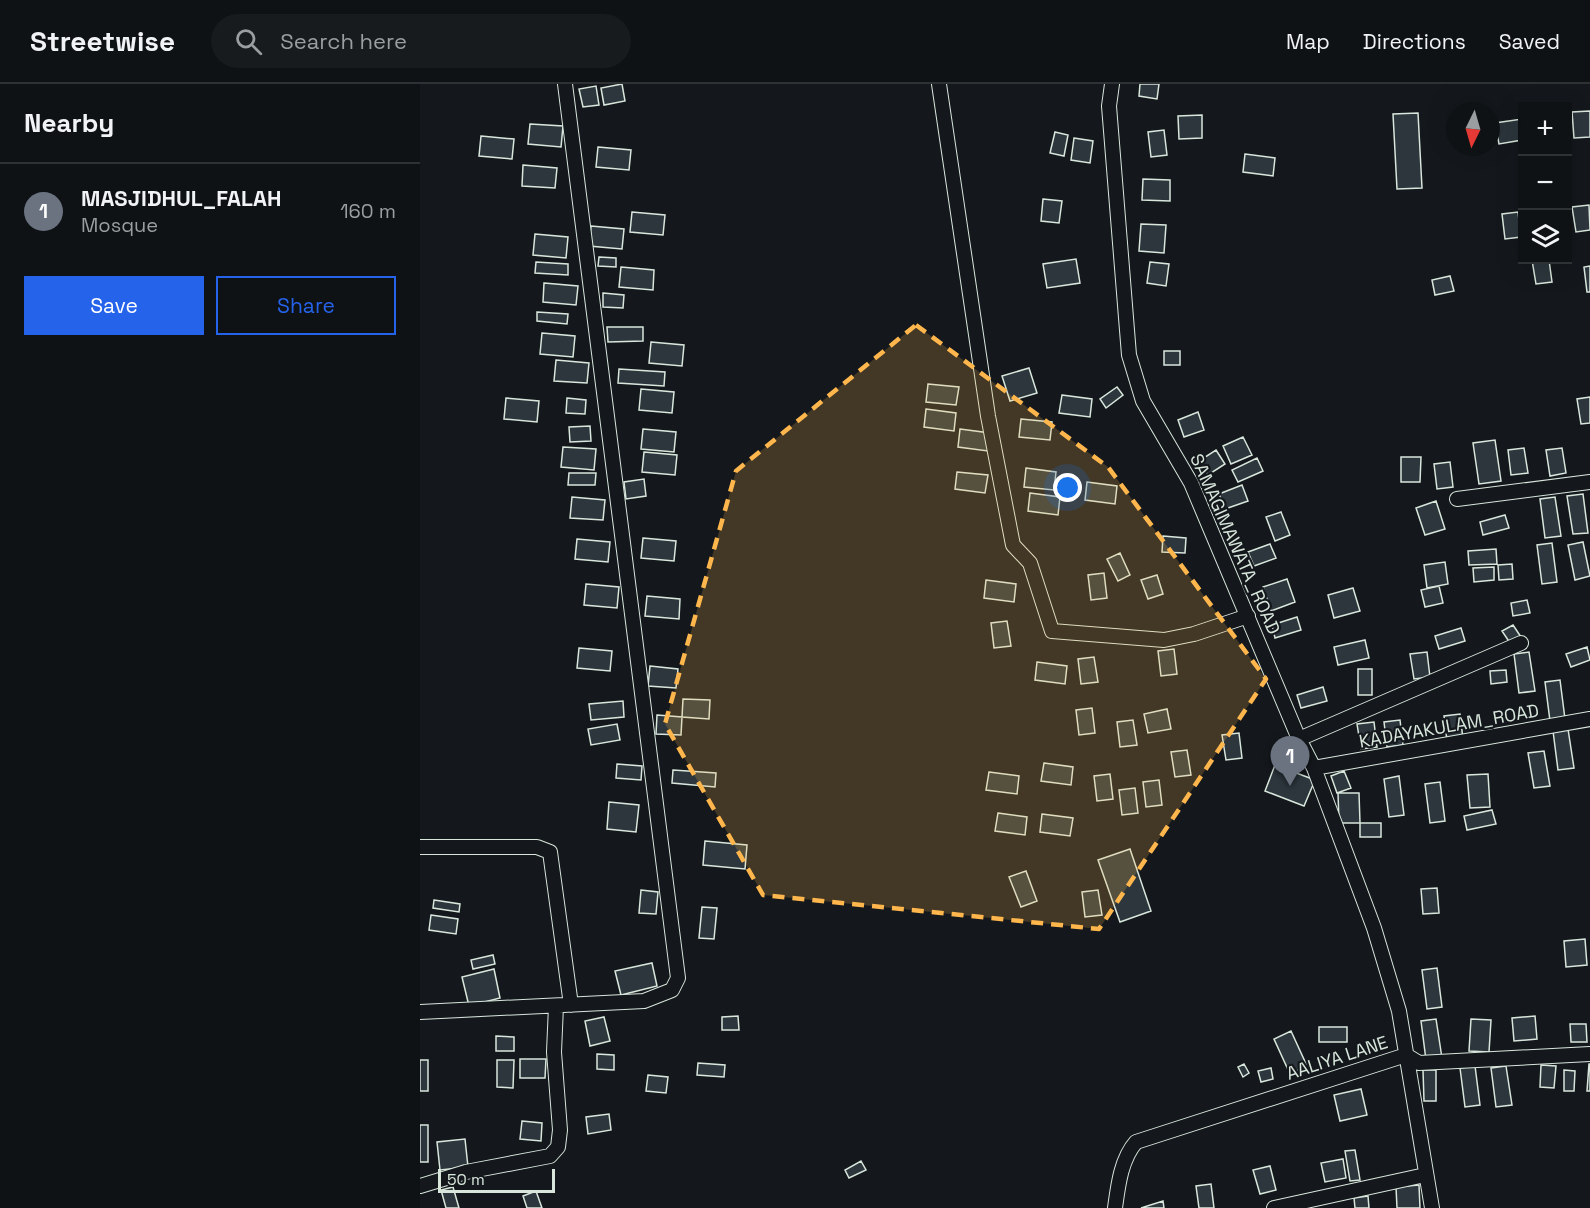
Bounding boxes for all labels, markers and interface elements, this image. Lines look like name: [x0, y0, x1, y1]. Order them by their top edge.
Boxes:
search box: [211, 14, 631, 68]
text: Streetwise: [30, 23, 175, 59]
icon: search: [232, 25, 265, 58]
text: Search here: [280, 27, 407, 55]
text: Map: [1286, 28, 1330, 55]
text: Directions: [1363, 28, 1466, 55]
text: Saved: [1499, 28, 1560, 55]
north arrow: [1446, 102, 1500, 156]
map controls: [1518, 102, 1572, 264]
button: +: [1518, 102, 1572, 156]
text: Nearby: [24, 106, 114, 140]
button: −: [1518, 156, 1572, 210]
text: MASJIDHUL_FALAH: [81, 184, 281, 212]
text: 1: [39, 198, 48, 224]
text: 160 m: [340, 198, 396, 224]
button: layers: [1518, 210, 1572, 264]
text: Mosque: [81, 212, 158, 238]
button: Save: [24, 276, 204, 335]
button: Share: [216, 276, 396, 335]
street label: SAMAGIMAWATA_ROAD: [1185, 450, 1286, 638]
your location: [1053, 473, 1082, 502]
street label: KADAYAKULAM_ROAD: [1357, 698, 1541, 753]
pin: 1: [1270, 736, 1310, 786]
street label: AALIYA LANE: [1283, 1030, 1391, 1085]
scale bar: [438, 1166, 555, 1194]
text: 50 m: [447, 1169, 485, 1190]

